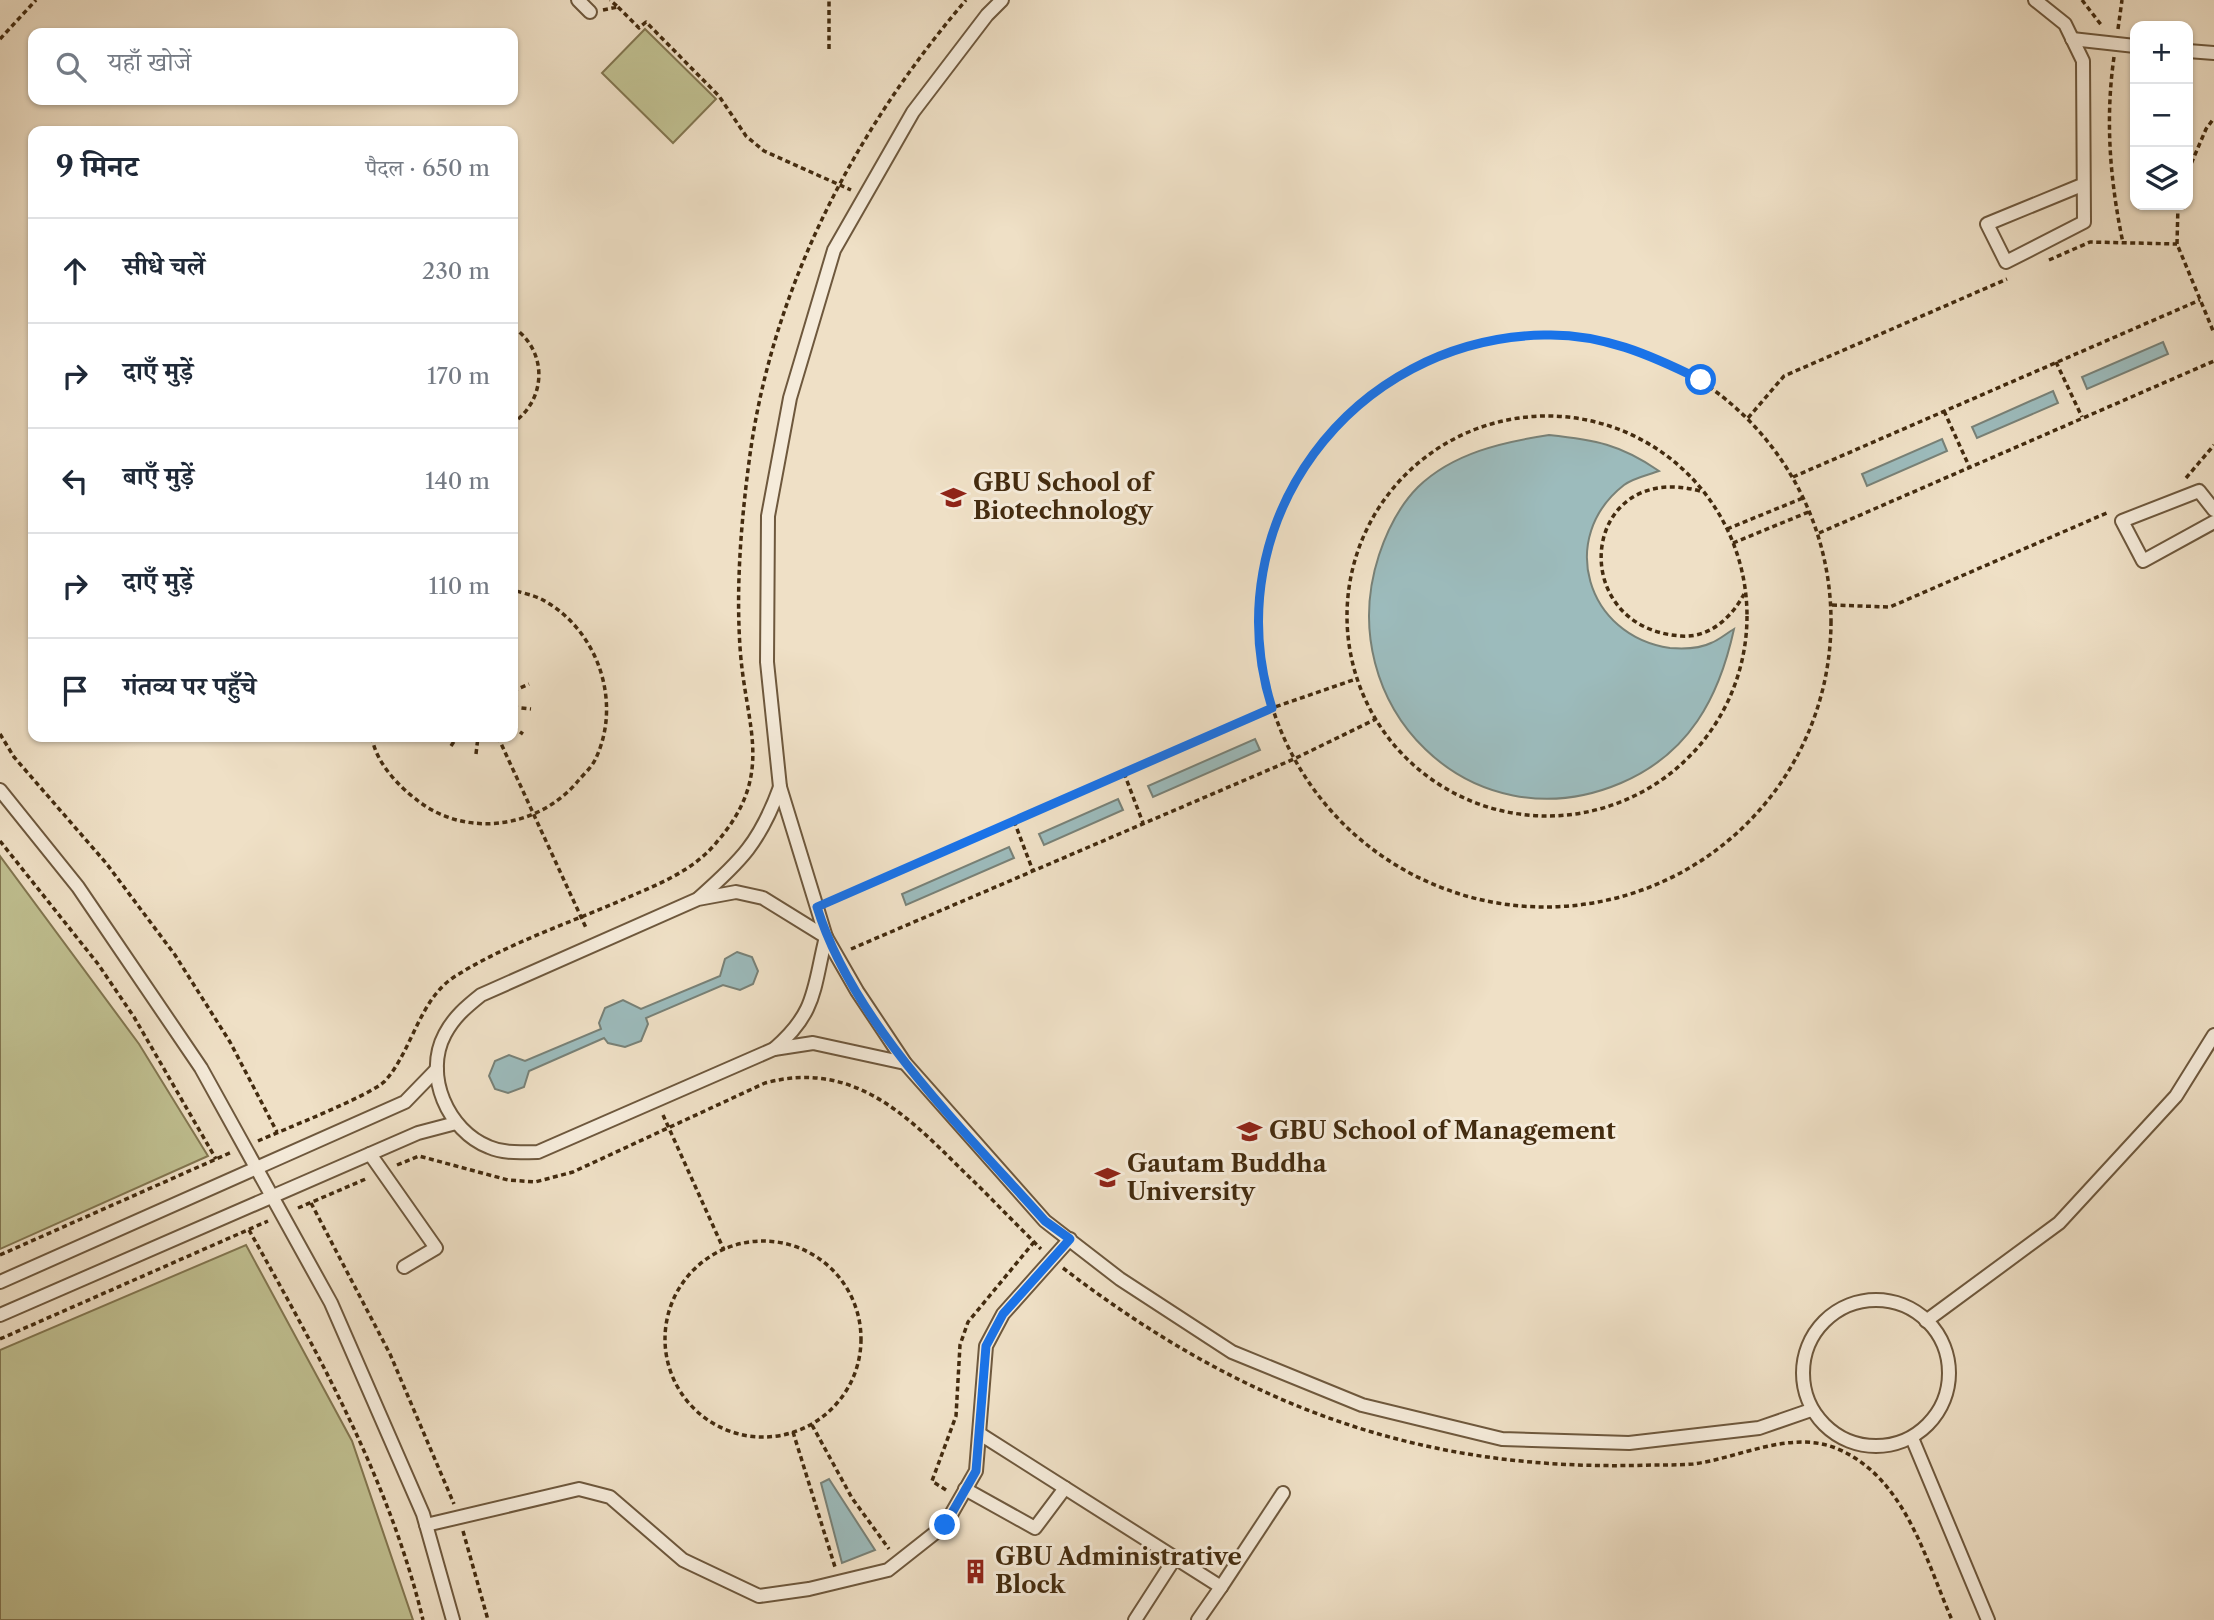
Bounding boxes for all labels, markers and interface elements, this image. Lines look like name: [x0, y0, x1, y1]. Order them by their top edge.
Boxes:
map controls: [2130, 21, 2193, 210]
button: +: [2130, 21, 2193, 84]
search box: [28, 28, 518, 105]
text: यहाँ खोजें: [108, 46, 191, 78]
icon: search: [52, 48, 90, 86]
button: −: [2130, 84, 2193, 147]
button: layers: [2130, 147, 2193, 210]
text: 9 मिनट: [56, 148, 138, 185]
text: पैदल · 650 m: [366, 154, 490, 182]
text: सीधे चलें: [123, 250, 205, 282]
icon: ahead: [56, 252, 94, 290]
text: 230 m: [422, 257, 490, 285]
text: दाएँ मुड़ें: [123, 355, 193, 387]
icon: right: [56, 357, 94, 395]
text: 170 m: [427, 362, 490, 390]
route start: [1685, 364, 1716, 395]
text: बाएँ मुड़ें: [123, 460, 194, 492]
icon: left: [56, 462, 94, 500]
text: 140 m: [425, 467, 490, 495]
place label: GBU School of Biotechnology: [973, 468, 1156, 525]
school or university icon: GBU School of Biotechnology: [939, 483, 967, 511]
text: दाएँ मुड़ें: [123, 565, 193, 597]
icon: right: [56, 567, 94, 605]
text: 110 m: [429, 572, 490, 600]
text: गंतव्य पर पहुँचे: [123, 670, 256, 702]
icon: arrive: [56, 672, 94, 710]
place label: GBU School of Management: [1269, 1116, 1616, 1145]
school or university icon: GBU School of Management: [1235, 1117, 1263, 1145]
place label: Gautam Buddha University: [1127, 1149, 1328, 1206]
school or university icon: Gautam Buddha University: [1093, 1164, 1121, 1192]
route end: [929, 1509, 960, 1540]
place label: GBU Administrative Block: [995, 1542, 1242, 1599]
building icon: GBU Administrative Block: [961, 1557, 989, 1585]

